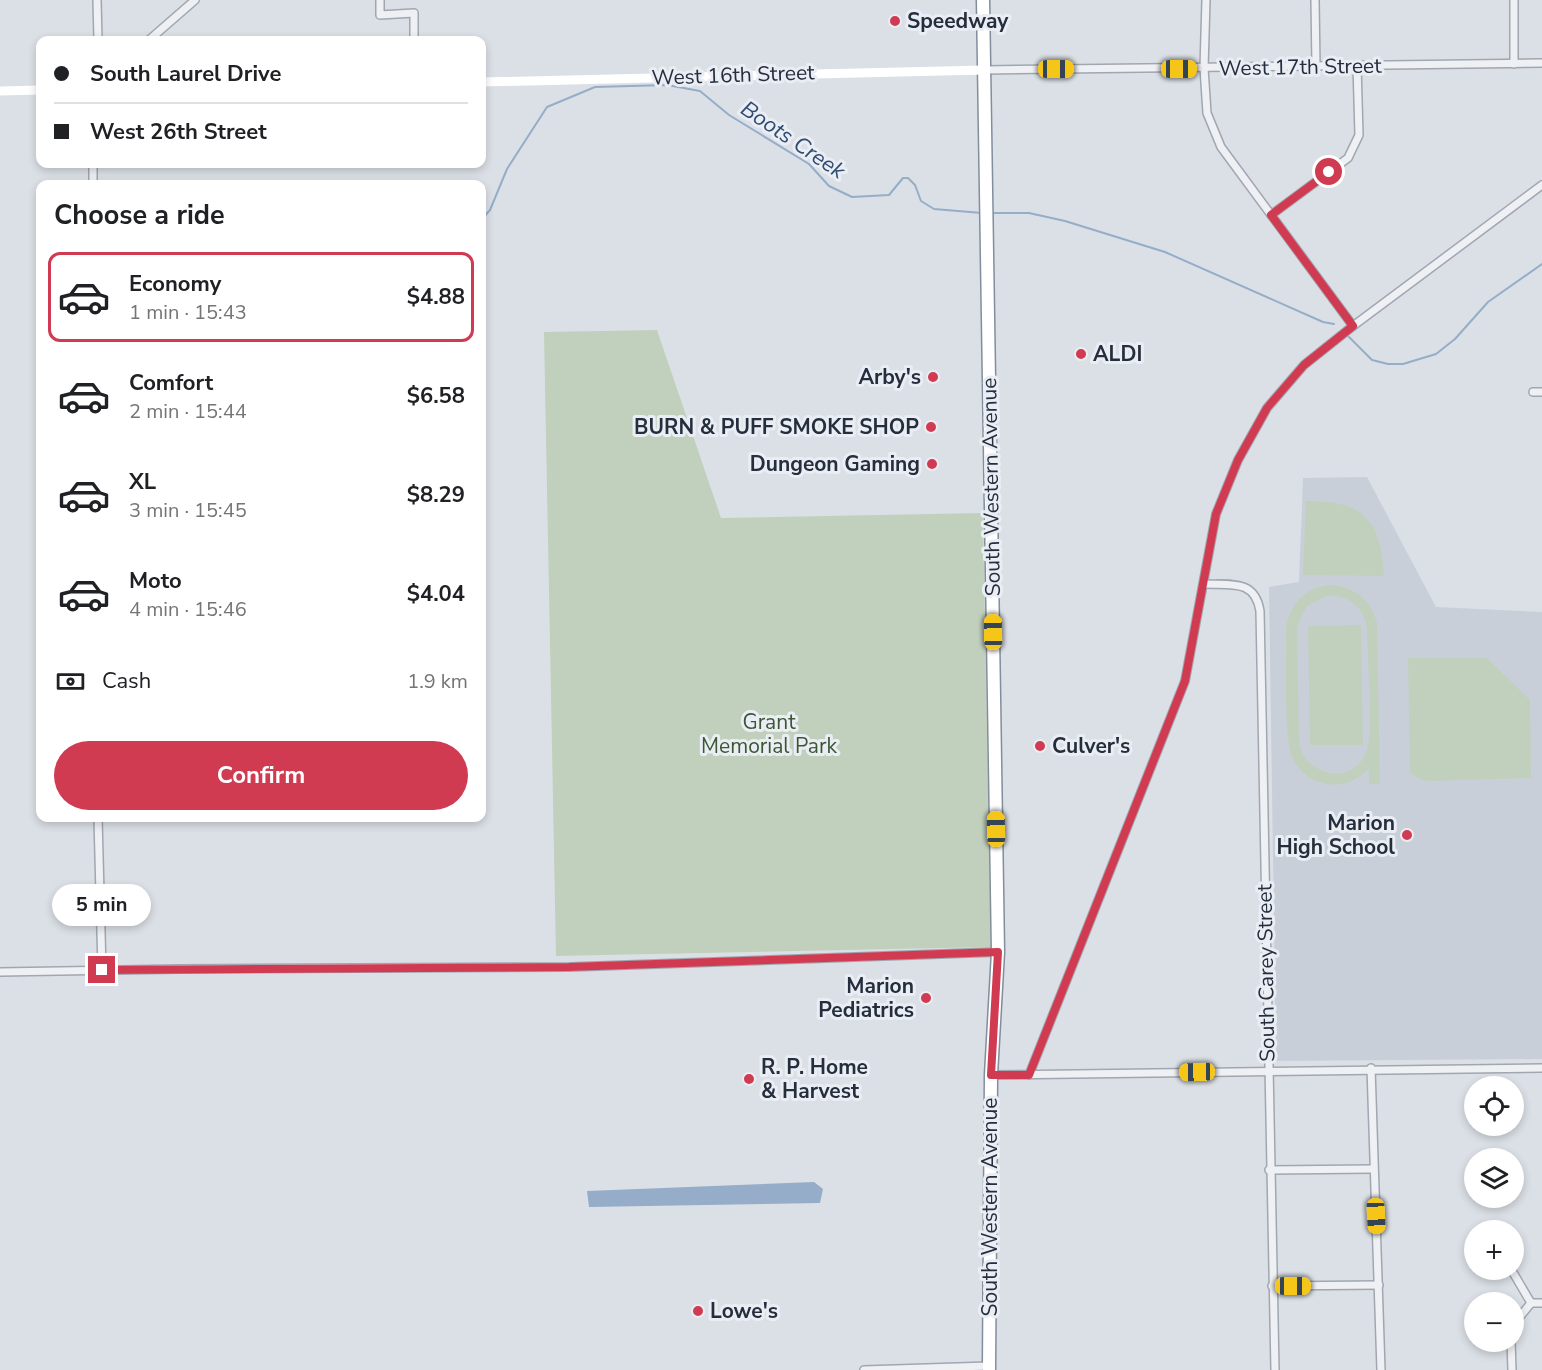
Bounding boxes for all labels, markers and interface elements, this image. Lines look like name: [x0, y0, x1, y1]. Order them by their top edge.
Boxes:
place label: Speedway: [907, 7, 1009, 35]
marker: Speedway: [888, 14, 902, 28]
street label: West 17th Street: [1218, 52, 1382, 82]
street label: West 16th Street: [651, 58, 816, 92]
text: South Laurel Drive: [90, 59, 281, 89]
car: [1038, 60, 1074, 78]
car: [1161, 60, 1197, 78]
water label: Boots Creek: [735, 94, 852, 187]
text: West 26th Street: [90, 117, 267, 147]
route start: [1315, 158, 1342, 185]
text: Choose a ride: [54, 197, 225, 234]
text: Economy: [129, 269, 221, 299]
icon: car: [57, 270, 111, 324]
text: $4.88: [407, 282, 465, 312]
text: 1 min · 15:43: [129, 299, 247, 326]
place label: ALDI: [1093, 340, 1142, 368]
marker: ALDI: [1074, 347, 1088, 361]
place label: Arby's: [858, 363, 921, 391]
text: Comfort: [129, 368, 213, 398]
icon: car: [57, 369, 111, 423]
marker: Arby's: [926, 370, 940, 384]
street label: South Western Avenue: [975, 377, 1007, 597]
text: $6.58: [407, 381, 465, 411]
text: 2 min · 15:44: [129, 398, 247, 425]
place label: BURN & PUFF SMOKE SHOP: [634, 413, 919, 441]
marker: BURN & PUFF SMOKE SHOP: [924, 420, 938, 434]
place label: Dungeon Gaming: [750, 450, 920, 478]
marker: Dungeon Gaming: [925, 457, 939, 471]
text: XL: [129, 467, 156, 497]
icon: car: [57, 468, 111, 522]
text: $8.29: [407, 480, 465, 510]
text: 3 min · 15:45: [129, 497, 247, 524]
text: Moto: [129, 566, 182, 596]
icon: car: [57, 567, 111, 621]
text: $4.04: [407, 579, 465, 609]
text: 4 min · 15:46: [129, 596, 247, 623]
car: [984, 614, 1002, 650]
icon: cash: [54, 665, 87, 698]
text: Cash: [102, 666, 151, 696]
text: 1.9 km: [407, 668, 468, 695]
park label: Grant Memorial Park: [701, 708, 837, 760]
place label: Culver's: [1052, 732, 1130, 760]
marker: Culver's: [1033, 739, 1047, 753]
button: Confirm: [54, 741, 468, 810]
place label: Marion High School: [1276, 809, 1395, 861]
car: [987, 811, 1005, 847]
marker: Marion High School: [1400, 828, 1414, 842]
callout: 5 min: [52, 883, 152, 925]
street label: South Carey Street: [1250, 883, 1282, 1062]
text: 5 min: [76, 891, 127, 918]
route end: [88, 956, 115, 983]
place label: Marion Pediatrics: [818, 972, 914, 1024]
marker: Marion Pediatrics: [919, 991, 933, 1005]
place label: R. P. Home & Harvest: [761, 1053, 868, 1105]
car: [1179, 1063, 1215, 1081]
marker: R. P. Home & Harvest: [742, 1072, 756, 1086]
map controls: [1464, 1076, 1524, 1352]
button: locate: [1464, 1076, 1524, 1136]
street label: South Western Avenue: [976, 1098, 1004, 1316]
button: layers: [1464, 1148, 1524, 1208]
car: [1366, 1198, 1386, 1234]
button: +: [1464, 1220, 1524, 1280]
car: [1275, 1277, 1311, 1295]
button: −: [1464, 1292, 1524, 1352]
place label: Lowe's: [710, 1297, 778, 1325]
marker: Lowe's: [691, 1304, 705, 1318]

